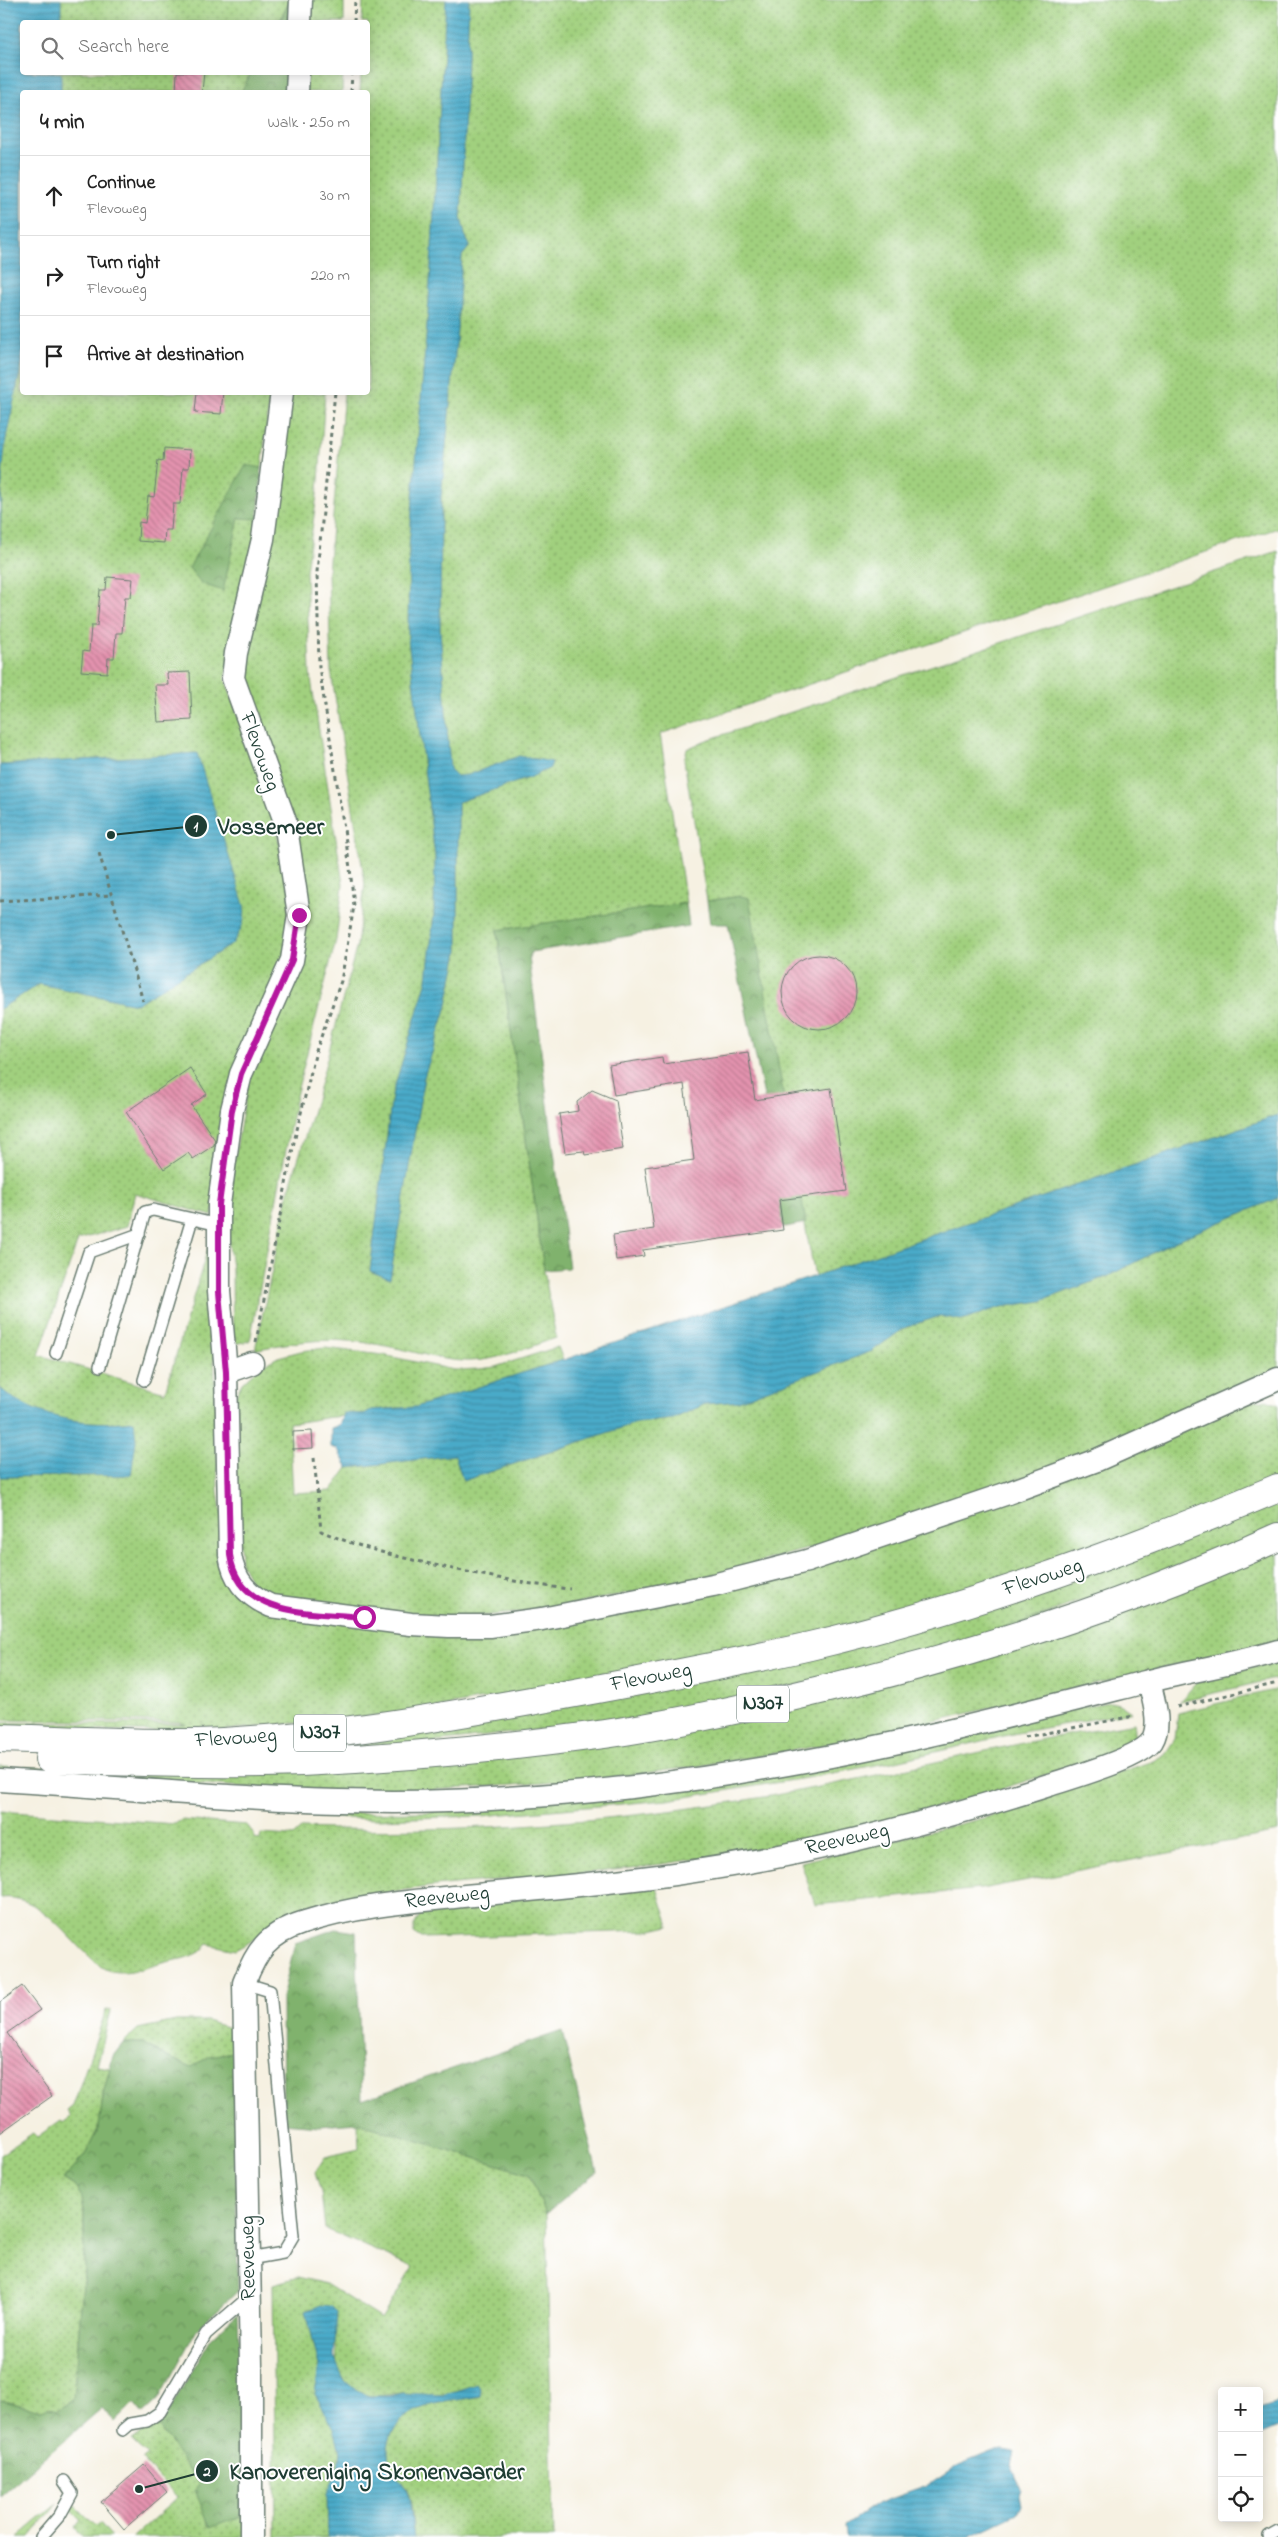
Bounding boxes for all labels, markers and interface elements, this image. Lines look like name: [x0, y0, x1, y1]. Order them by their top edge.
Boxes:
search box: [20, 20, 370, 75]
icon: search: [38, 34, 66, 62]
text: Search here: [78, 34, 169, 61]
text: 4 min: [40, 108, 84, 138]
text: Walk · 250 m: [267, 111, 350, 135]
text: Continue: [87, 170, 155, 197]
icon: ahead: [40, 182, 68, 210]
text: 30 m: [320, 184, 350, 208]
text: Flevoweg: [87, 197, 147, 221]
text: Turn right: [87, 250, 160, 277]
icon: right: [40, 262, 68, 290]
text: 220 m: [311, 264, 350, 288]
text: Flevoweg: [87, 277, 147, 301]
icon: arrive: [40, 342, 68, 370]
text: Arrive at destination: [87, 342, 244, 369]
street label: Flevoweg: [229, 707, 288, 796]
callout: Vossemeer: [183, 806, 335, 845]
text: Vossemeer: [217, 811, 325, 846]
text: 1: [194, 816, 199, 838]
route end: [288, 904, 311, 927]
street label: Flevoweg: [998, 1550, 1087, 1607]
route start: [353, 1606, 376, 1629]
street label: Flevoweg: [607, 1654, 695, 1703]
road number: N307: [737, 1686, 789, 1722]
road number: N307: [294, 1715, 346, 1752]
street label: Flevoweg: [193, 1720, 278, 1759]
street label: Reeveweg: [802, 1815, 892, 1866]
street label: Reeveweg: [403, 1878, 491, 1919]
street label: Reeveweg: [232, 2215, 267, 2301]
map controls: [1218, 2387, 1263, 2522]
button: +: [1218, 2387, 1263, 2432]
button: −: [1218, 2432, 1263, 2477]
callout: Kanovereniging Skonenvaarder: [194, 2451, 534, 2490]
text: Kanovereniging Skonenvaarder: [230, 2456, 525, 2492]
text: 2: [202, 2461, 211, 2483]
button: locate: [1218, 2477, 1263, 2522]

